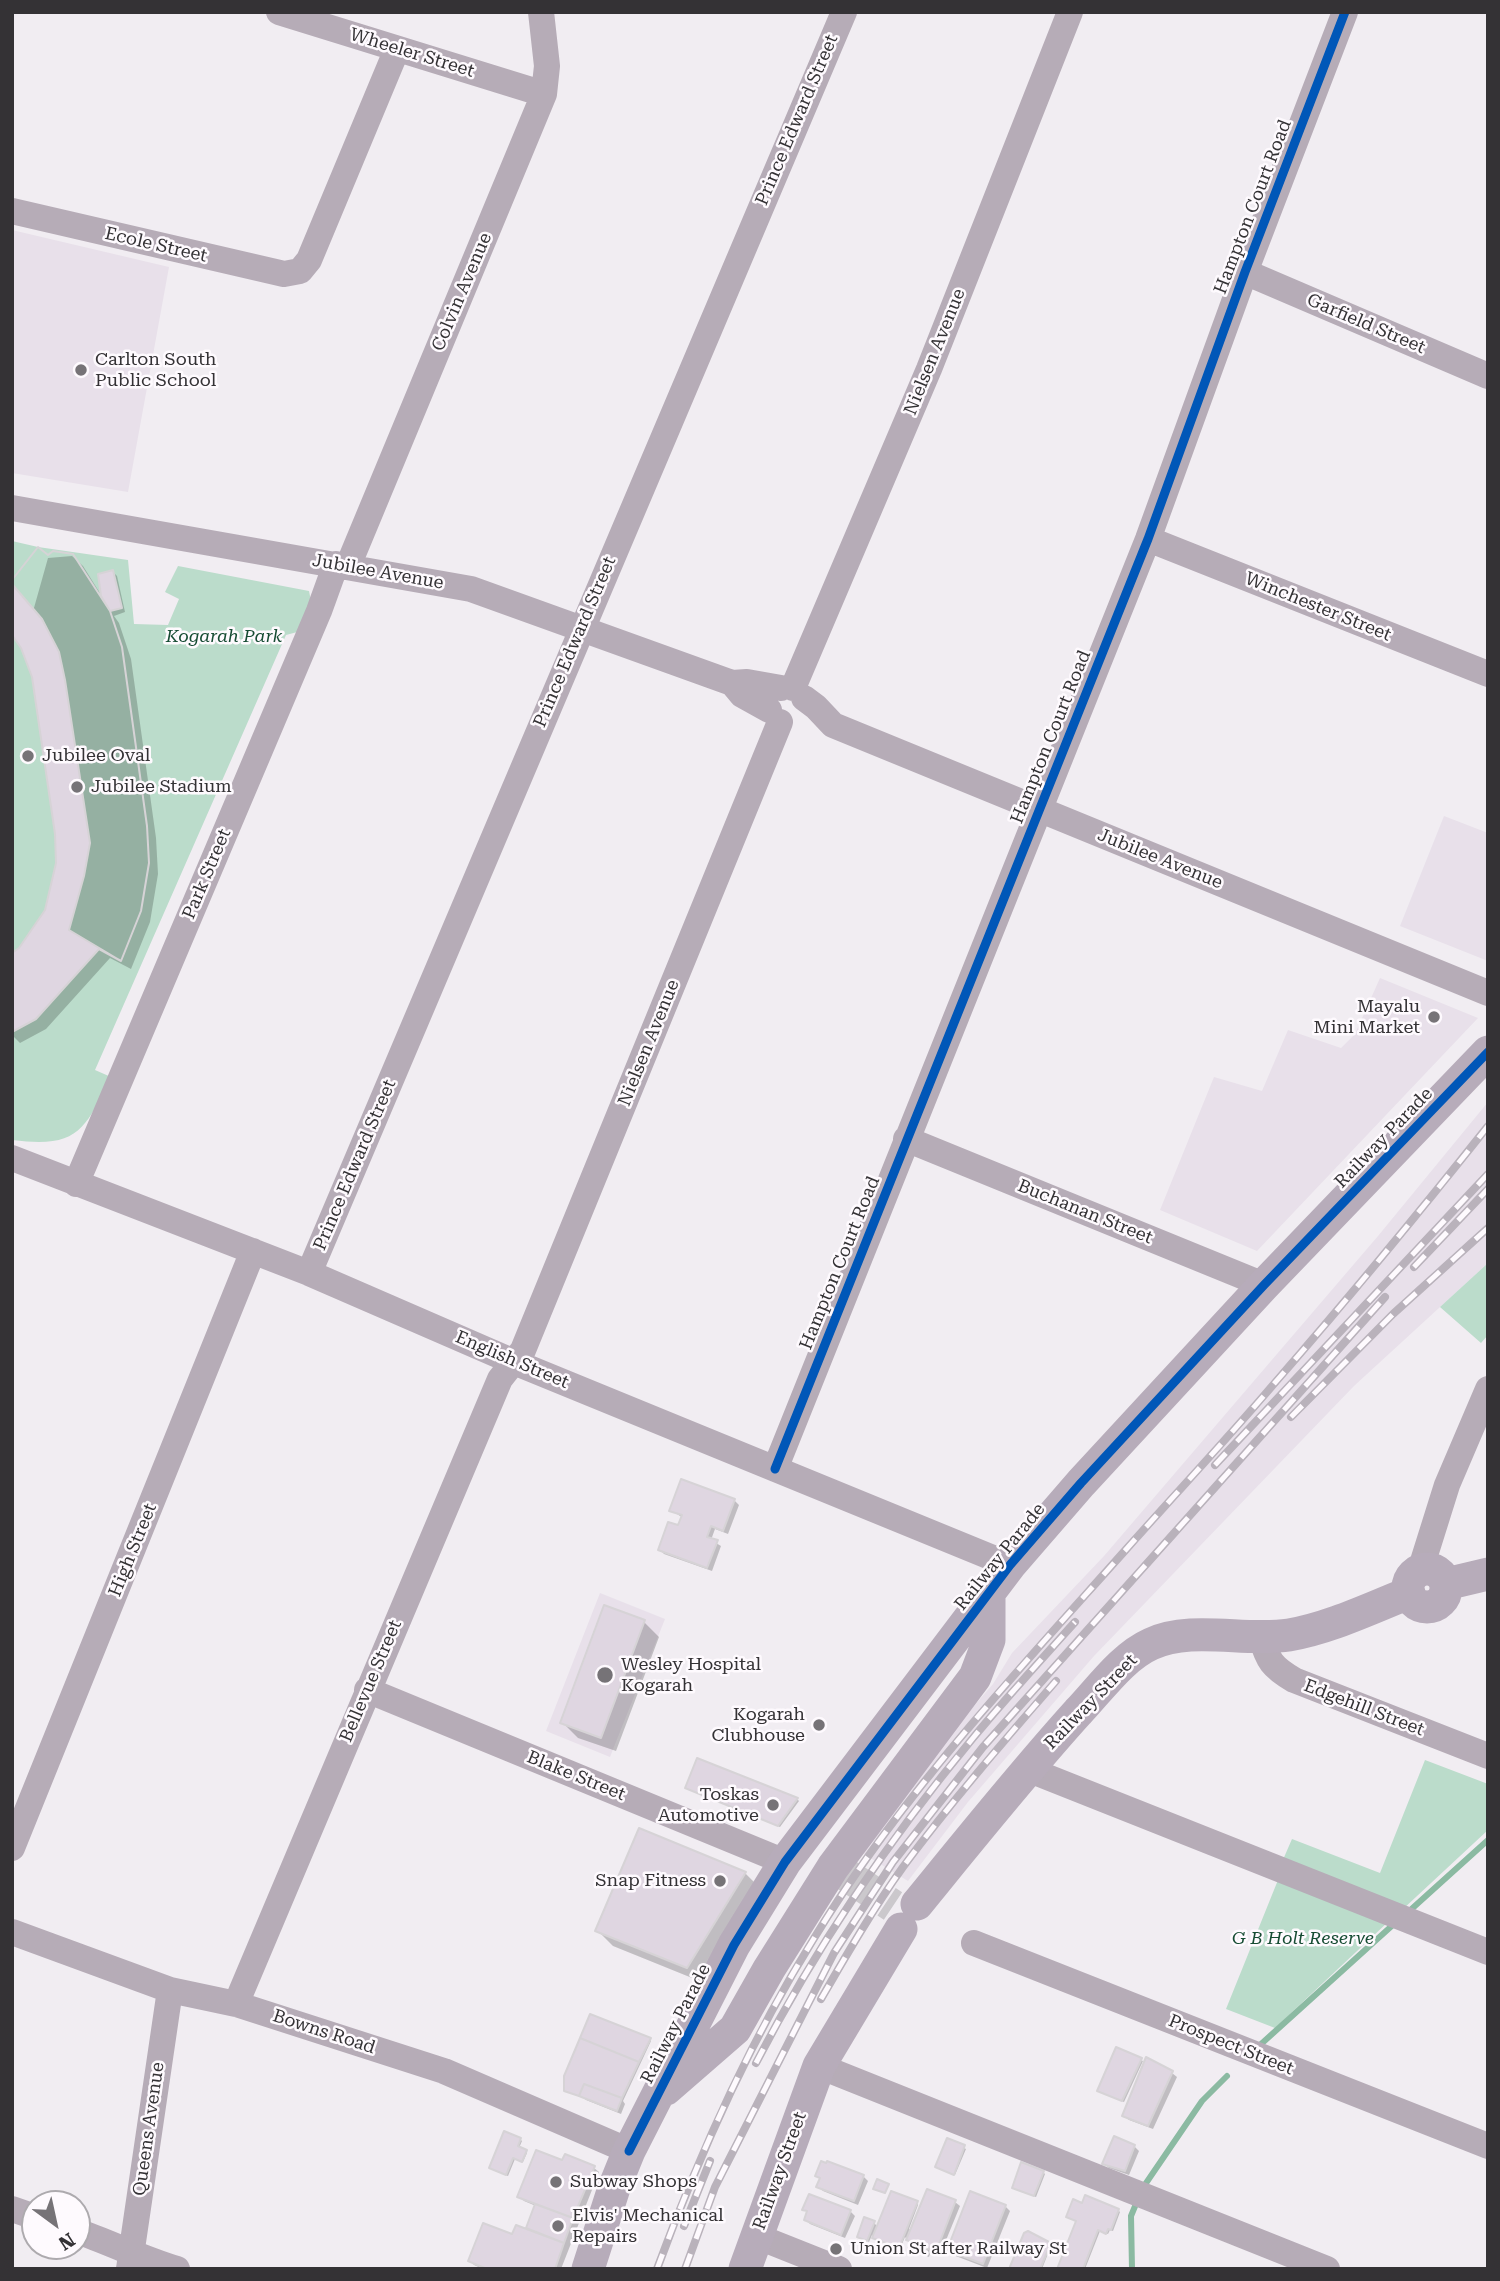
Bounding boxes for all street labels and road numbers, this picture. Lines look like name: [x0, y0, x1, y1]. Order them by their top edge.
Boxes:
street label: Wheeler Street: [347, 24, 477, 82]
street label: Prince Edward Street: [751, 31, 843, 209]
street label: Hampton Court Road: [1210, 117, 1296, 297]
street label: Ecole Street: [103, 223, 209, 267]
street label: Colvin Avenue: [427, 230, 497, 354]
street label: Nielsen Avenue: [900, 286, 970, 418]
street label: Garfield Street: [1304, 289, 1428, 359]
street label: Jubilee Avenue: [311, 550, 445, 594]
street label: Prince Edward Street: [529, 553, 621, 731]
street label: Winchester Street: [1242, 568, 1394, 646]
street label: Hampton Court Road: [1006, 647, 1096, 827]
street label: Jubilee Avenue: [1094, 824, 1226, 894]
street label: Park Street: [178, 826, 236, 922]
street label: Nielsen Avenue: [614, 977, 684, 1109]
street label: Prince Edward Street: [309, 1076, 401, 1254]
street label: Railway Parade: [1331, 1083, 1437, 1193]
street label: Hampton Court Road: [795, 1173, 885, 1353]
street label: Buchanan Street: [1014, 1175, 1156, 1249]
street label: English Street: [452, 1326, 572, 1394]
street label: Railway Parade: [950, 1499, 1050, 1615]
street label: High Street: [104, 1500, 162, 1600]
street label: Bellevue Street: [336, 1617, 406, 1745]
street label: Railway Street: [1040, 1650, 1142, 1754]
street label: Edgehill Street: [1301, 1675, 1427, 1741]
street label: Blake Street: [524, 1746, 628, 1806]
street label: Railway Parade: [637, 1960, 715, 2088]
street label: Bowns Road: [270, 2005, 378, 2059]
street label: Prospect Street: [1165, 2010, 1297, 2080]
street label: Queens Avenue: [129, 2061, 169, 2197]
street label: Railway Street: [749, 2109, 811, 2233]

